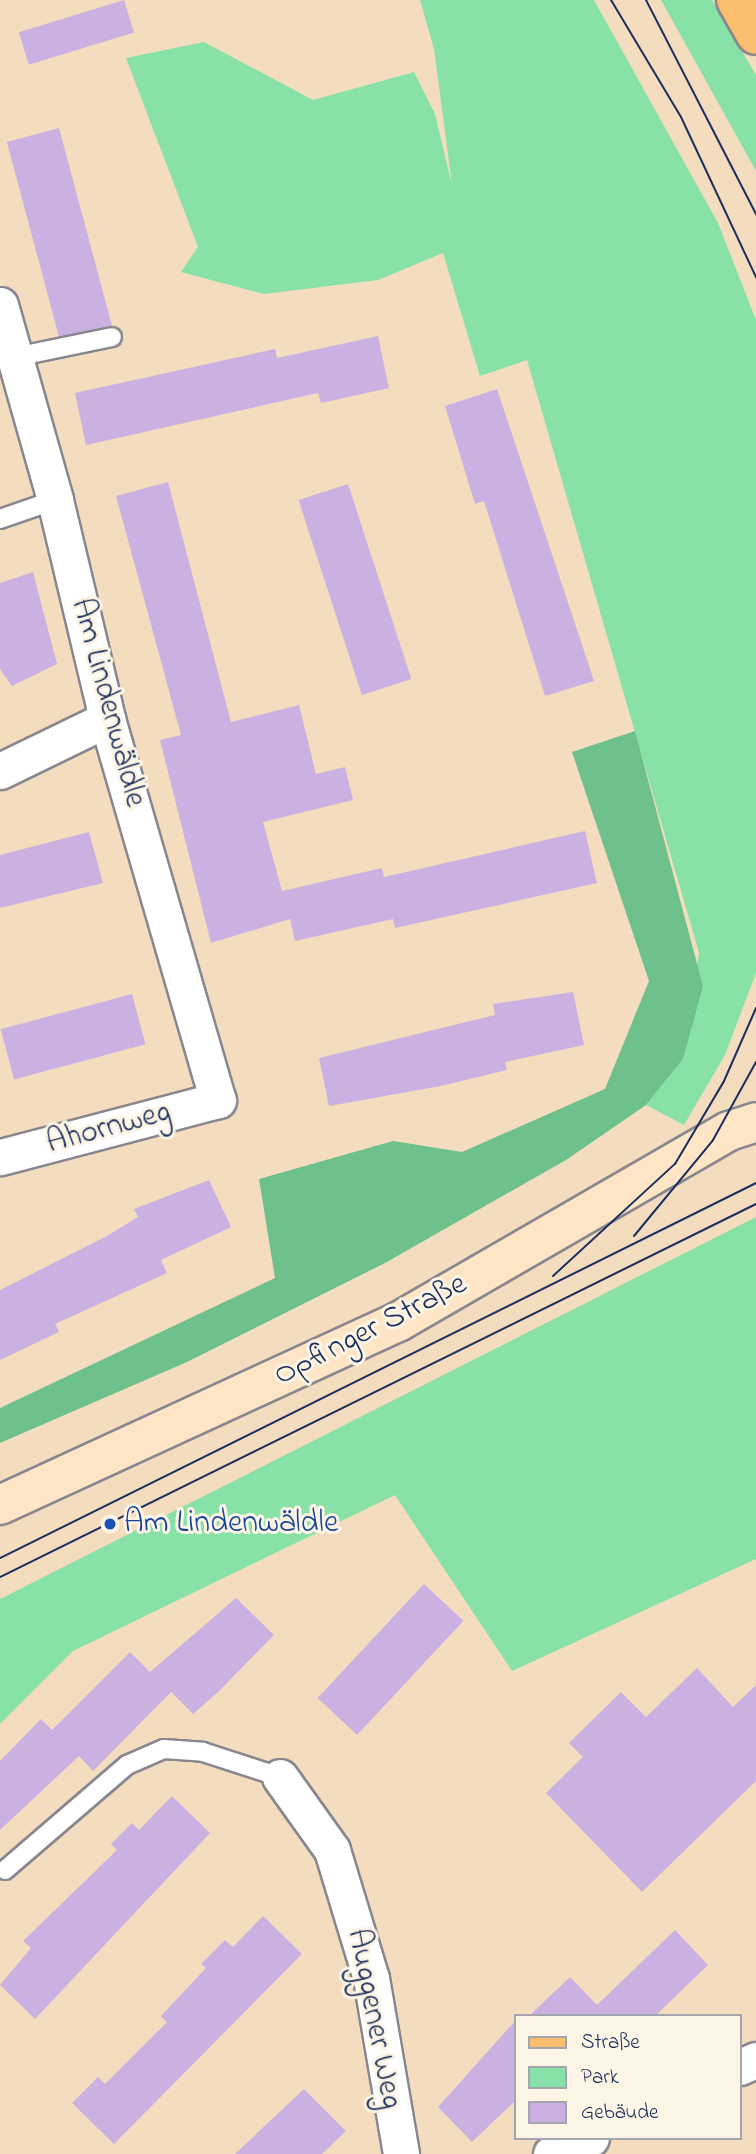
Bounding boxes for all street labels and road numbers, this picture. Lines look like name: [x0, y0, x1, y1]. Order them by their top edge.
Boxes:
street label: Am Lindenwäldle: [61, 595, 153, 811]
street label: Ahornweg: [43, 1094, 175, 1164]
street label: Opfinger Straße: [268, 1266, 474, 1396]
street label: Auggener Weg: [337, 1926, 409, 2112]

